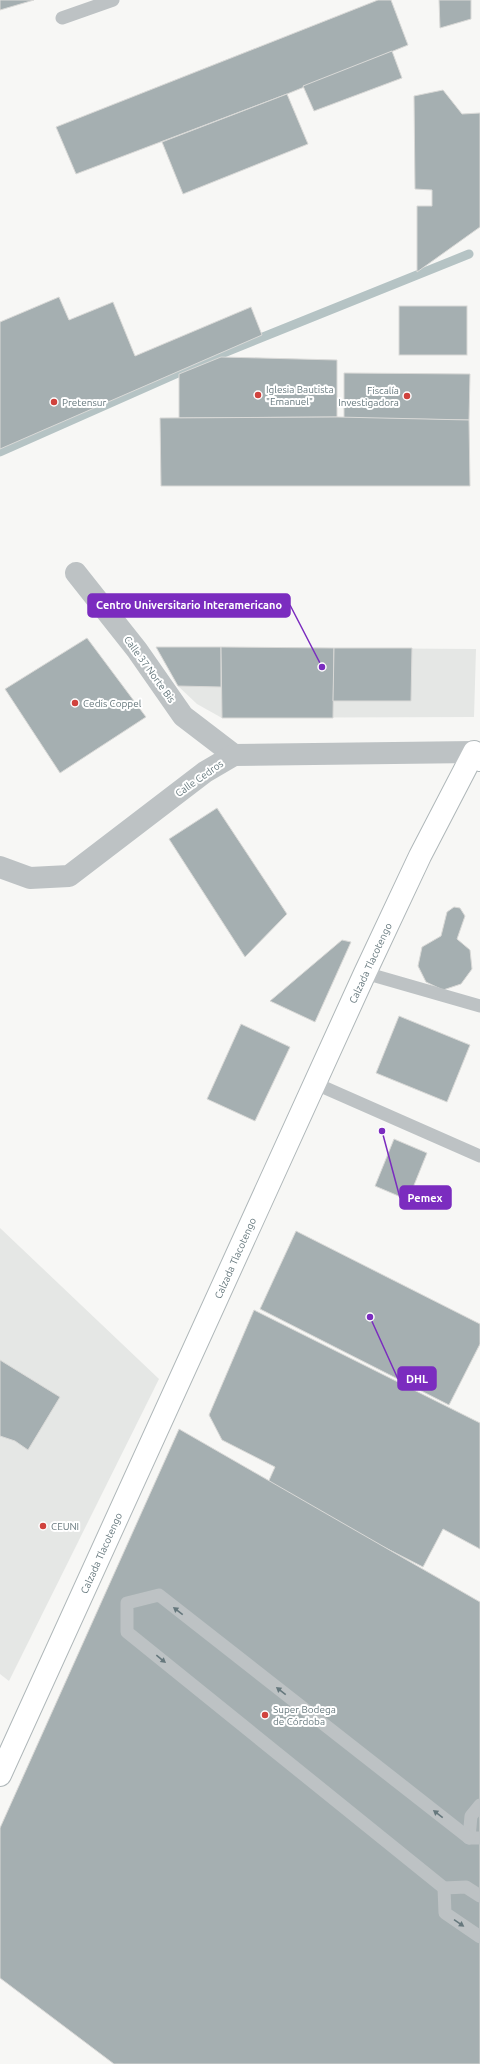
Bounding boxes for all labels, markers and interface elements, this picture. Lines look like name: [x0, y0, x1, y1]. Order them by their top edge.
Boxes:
place label: Iglesia Bautista "Emanuel": [266, 384, 334, 407]
place label: Fiscalía Investigadora: [338, 385, 399, 408]
marker: Iglesia Bautista "Emanuel": [253, 390, 263, 400]
marker: Fiscalía Investigadora: [402, 391, 412, 401]
marker: Pretensur: [49, 397, 59, 407]
place label: Pretensur: [62, 397, 106, 408]
callout: Centro Universitario Interamericano: [88, 594, 290, 617]
text: Centro Universitario Interamericano: [96, 599, 282, 611]
street label: Calle 37 Norte Bis: [122, 634, 177, 705]
marker: Cedis Coppel: [70, 698, 80, 708]
place label: Cedis Coppel: [83, 698, 142, 709]
street label: Calle Cedros: [173, 758, 225, 799]
street label: Calzada Tlacotengo: [347, 921, 394, 1005]
callout: Pemex: [400, 1186, 451, 1209]
text: Pemex: [408, 1192, 442, 1204]
street label: Calzada Tlacotengo: [213, 1216, 258, 1300]
callout: DHL: [398, 1367, 436, 1390]
text: DHL: [406, 1373, 428, 1385]
street label: Calzada Tlacotengo: [79, 1511, 124, 1595]
marker: CEUNI: [38, 1521, 48, 1531]
place label: CEUNI: [51, 1521, 79, 1532]
one-way arrow: [173, 1606, 184, 1615]
one-way arrow: [156, 1655, 167, 1664]
one-way arrow: [275, 1686, 286, 1695]
place label: Super Bodega de Córdoba: [273, 1704, 336, 1727]
marker: Super Bodega de Córdoba: [260, 1710, 270, 1720]
one-way arrow: [432, 1810, 443, 1818]
one-way arrow: [454, 1919, 464, 1927]

